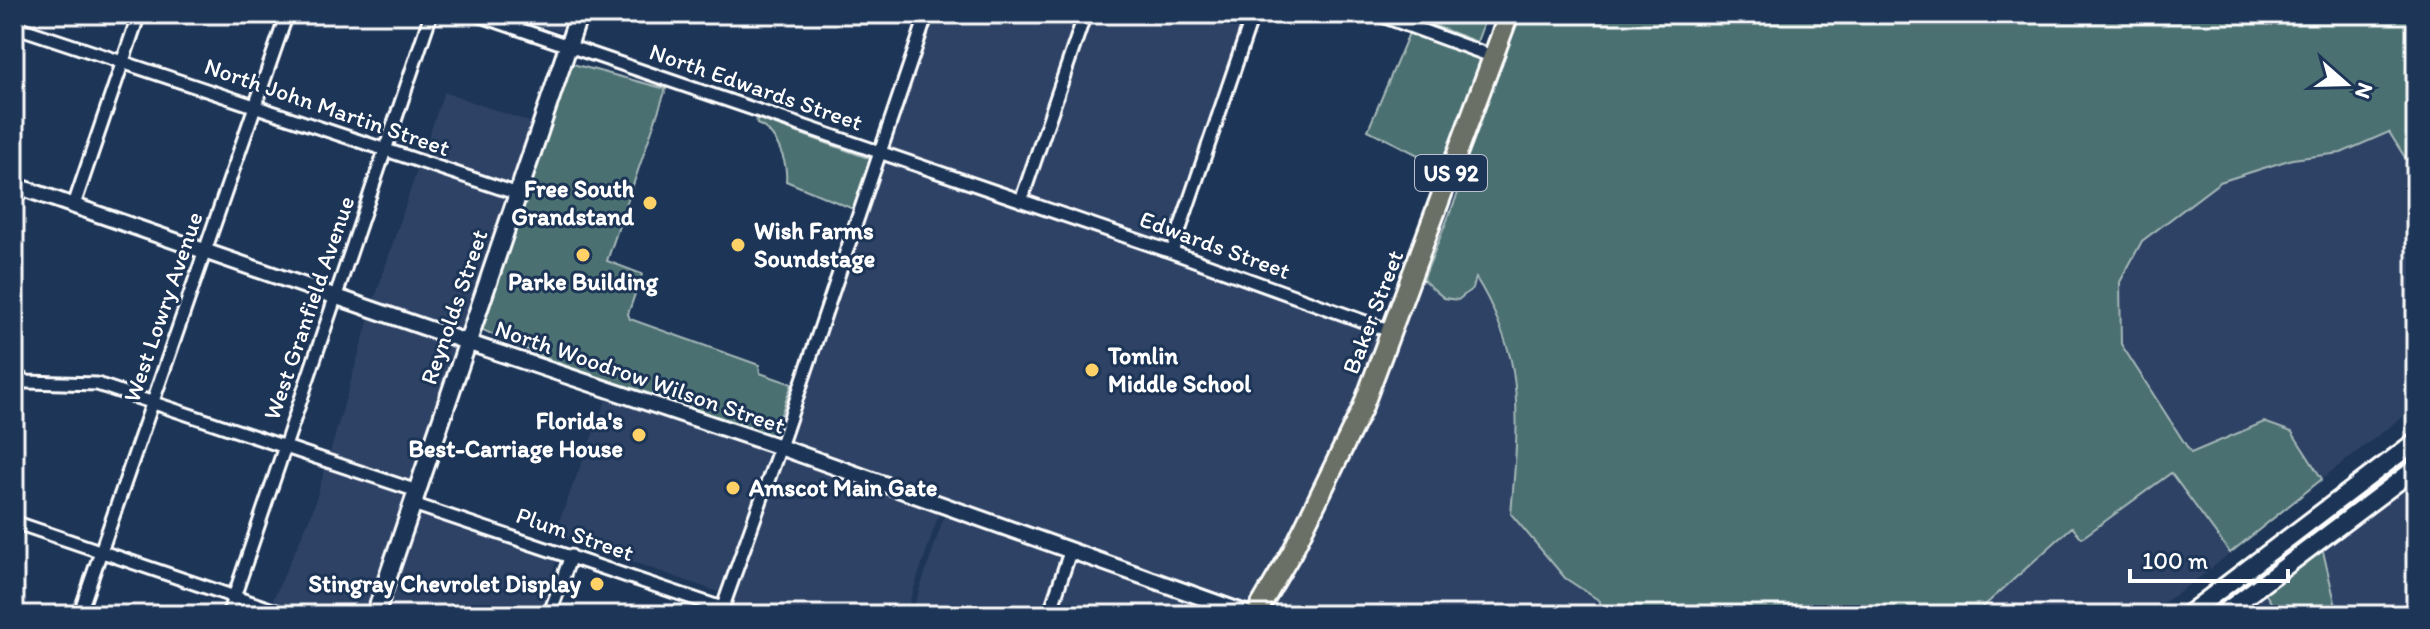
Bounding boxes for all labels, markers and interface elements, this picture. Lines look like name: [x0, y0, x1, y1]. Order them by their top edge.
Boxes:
street label: North Edwards Street: [646, 36, 866, 137]
north arrow: [2306, 44, 2386, 124]
street label: North John Martin Street: [201, 51, 454, 162]
text: N: [2349, 79, 2380, 102]
road number: US 92: [1415, 155, 1487, 191]
place label: Free South Grandstand: [511, 174, 635, 231]
street label: West Granfield Avenue: [257, 192, 360, 424]
marker: Free South Grandstand: [641, 194, 659, 212]
street label: Edwards Street: [1136, 204, 1294, 285]
street label: West Lowry Avenue: [116, 208, 209, 406]
place label: Wish Farms Soundstage: [754, 216, 875, 274]
street label: Reynolds Street: [413, 225, 494, 388]
marker: Wish Farms Soundstage: [729, 236, 747, 254]
marker: Parke Building: [574, 246, 592, 264]
street label: Baker Street: [1336, 246, 1409, 378]
place label: Parke Building: [508, 267, 659, 297]
street label: North Woodrow Wilson Street: [491, 313, 789, 440]
place label: Tomlin Middle School: [1107, 341, 1251, 398]
marker: Tomlin Middle School: [1083, 361, 1101, 379]
place label: Florida's Best-Carriage House: [409, 406, 623, 464]
marker: Florida's Best-Carriage House: [630, 426, 648, 444]
place label: Amscot Main Gate: [748, 473, 938, 502]
marker: Amscot Main Gate: [724, 479, 742, 497]
street label: Plum Street: [513, 500, 638, 567]
scale bar: [2130, 533, 2288, 583]
text: 100 m: [2142, 546, 2208, 575]
place label: Stingray Chevrolet Display: [309, 569, 582, 599]
marker: Stingray Chevrolet Display: [588, 575, 606, 593]

